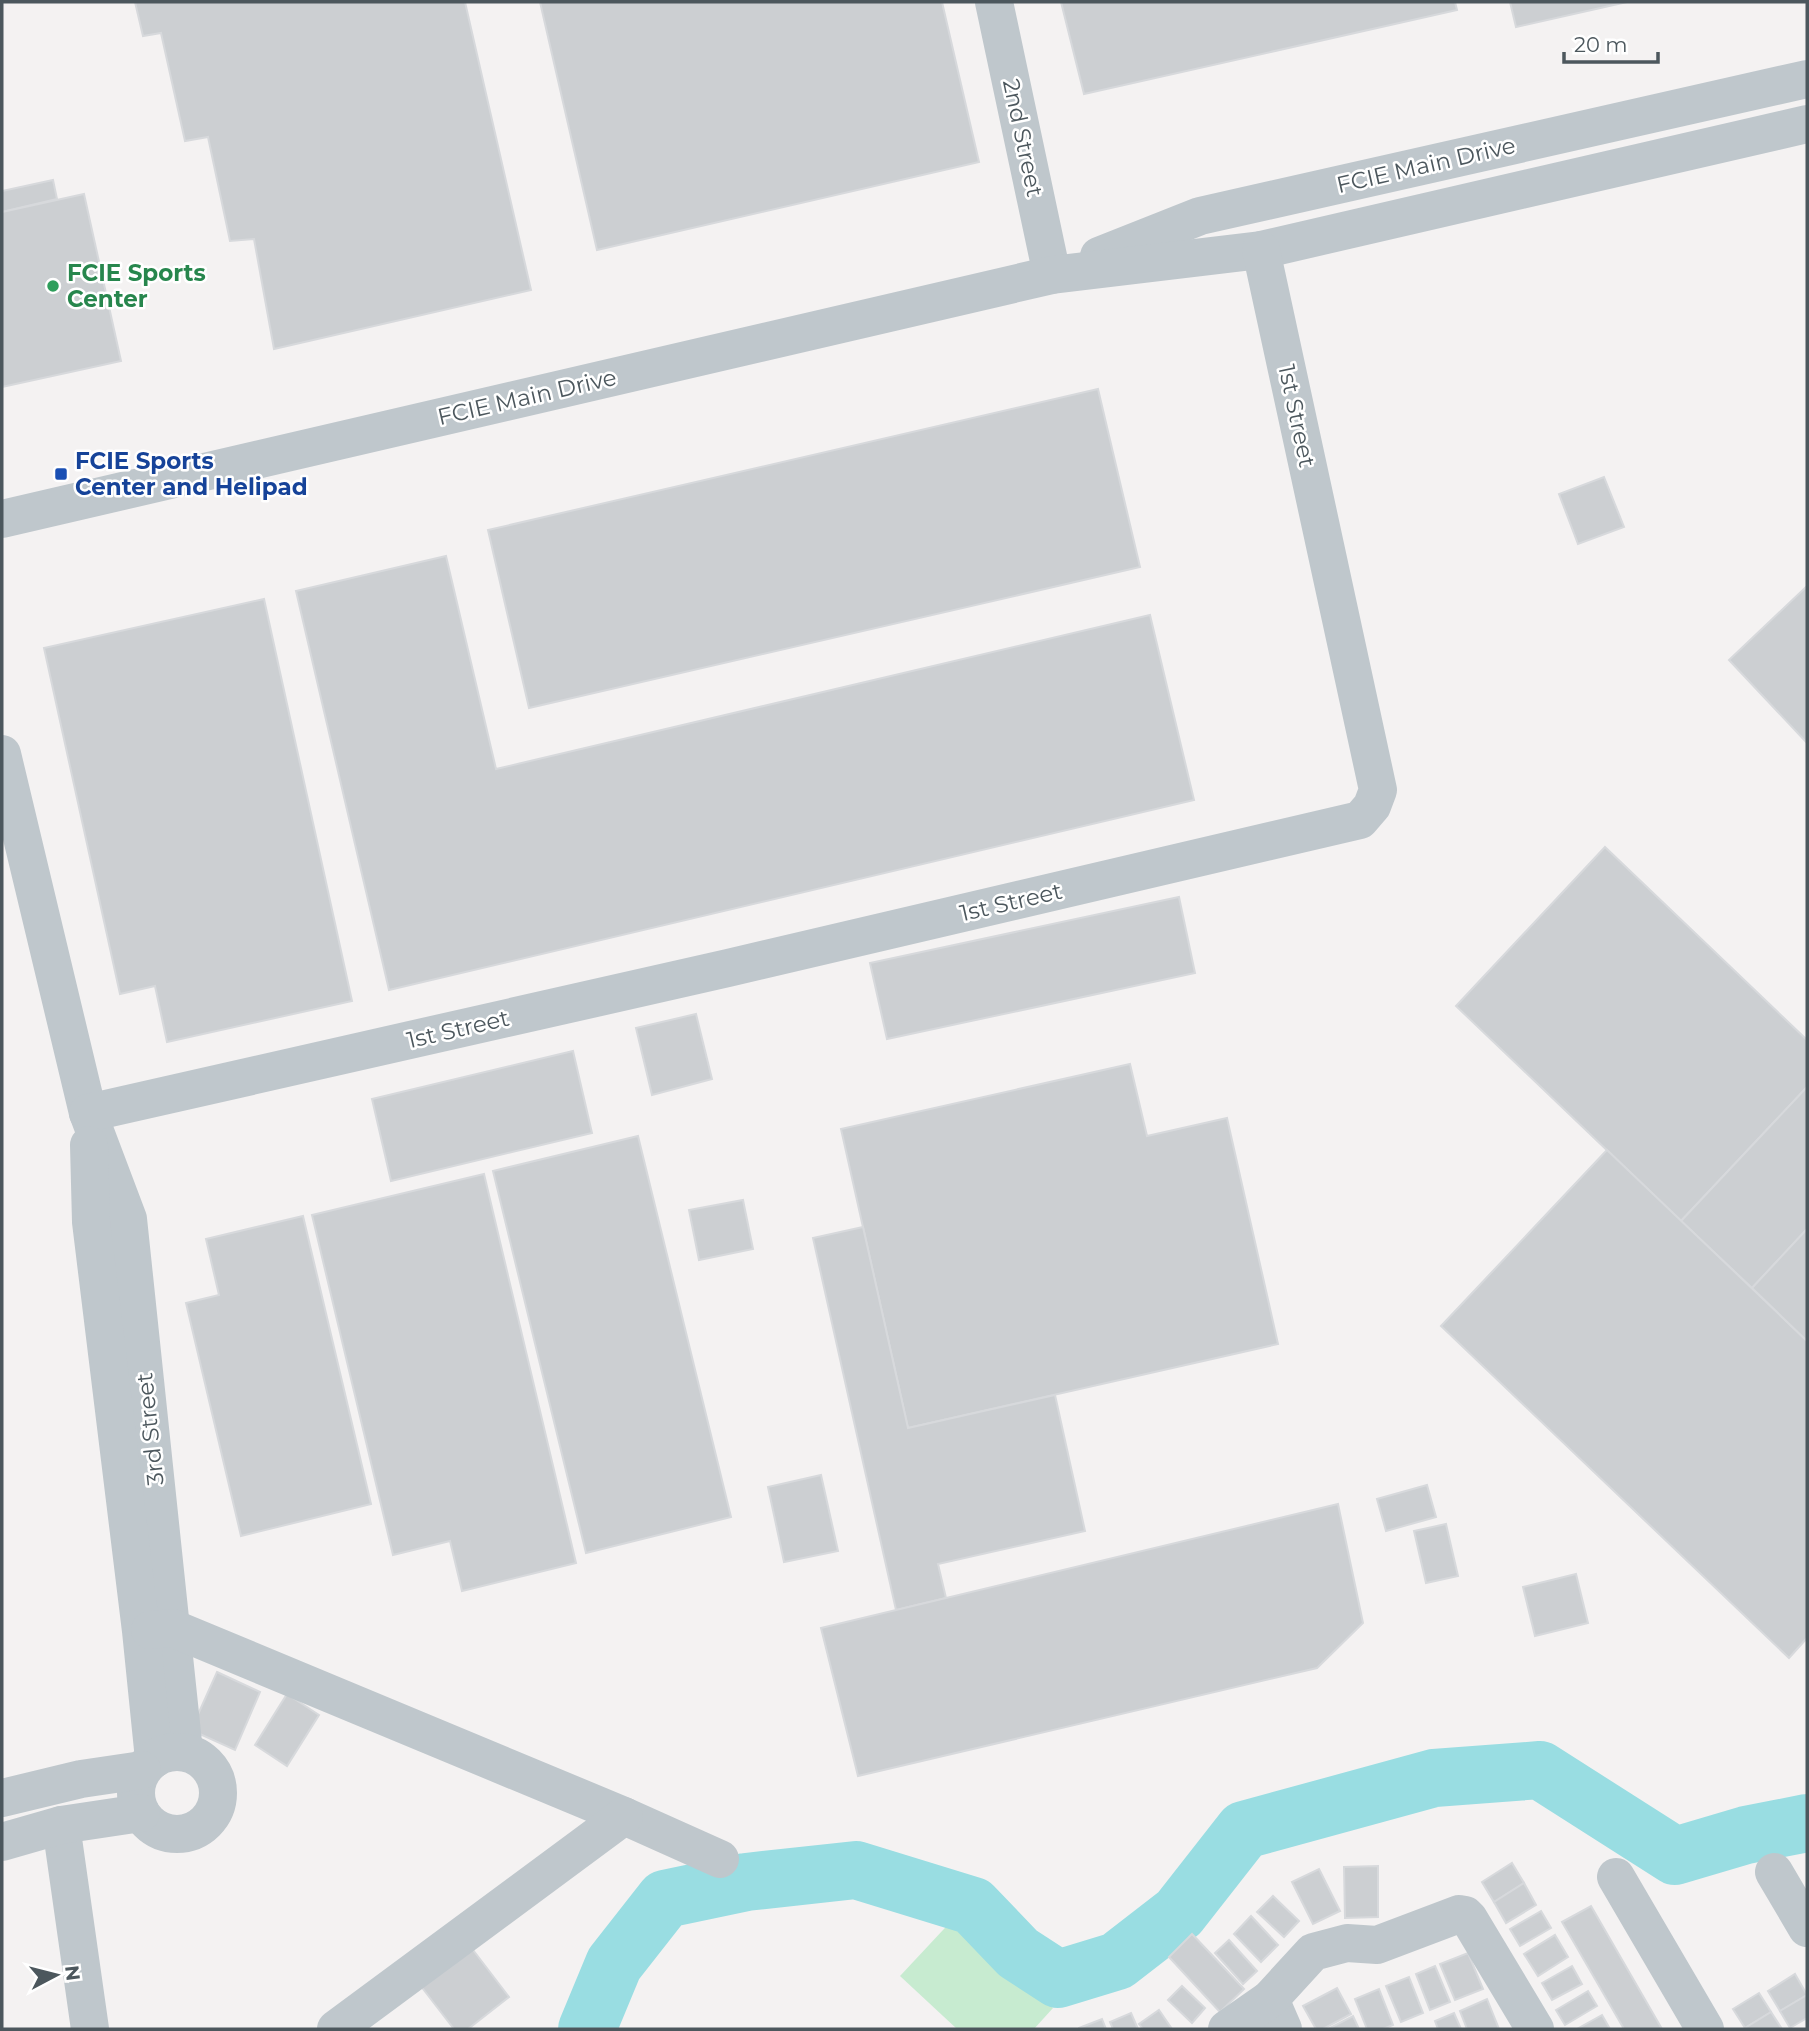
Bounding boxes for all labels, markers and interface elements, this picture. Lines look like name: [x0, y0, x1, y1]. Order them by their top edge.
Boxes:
scale bar: [1564, 21, 1658, 65]
text: 20 m: [1574, 32, 1628, 57]
street label: 2nd Street: [997, 77, 1049, 199]
street label: FCIE Main Drive: [1334, 131, 1518, 199]
place label: FCIE Sports Center: [67, 259, 206, 313]
marker: FCIE Sports Center: [45, 278, 61, 294]
street label: 1st Street: [1272, 362, 1322, 470]
street label: FCIE Main Drive: [435, 363, 619, 431]
place label: FCIE Sports Center and Helipad: [75, 447, 308, 501]
marker: FCIE Sports Center and Helipad: [53, 466, 69, 482]
street label: 1st Street: [957, 877, 1065, 927]
street label: 1st Street: [404, 1004, 512, 1054]
street label: 3rd Street: [130, 1371, 170, 1487]
north arrow: [21, 1940, 91, 2010]
text: N: [60, 1964, 85, 1982]

